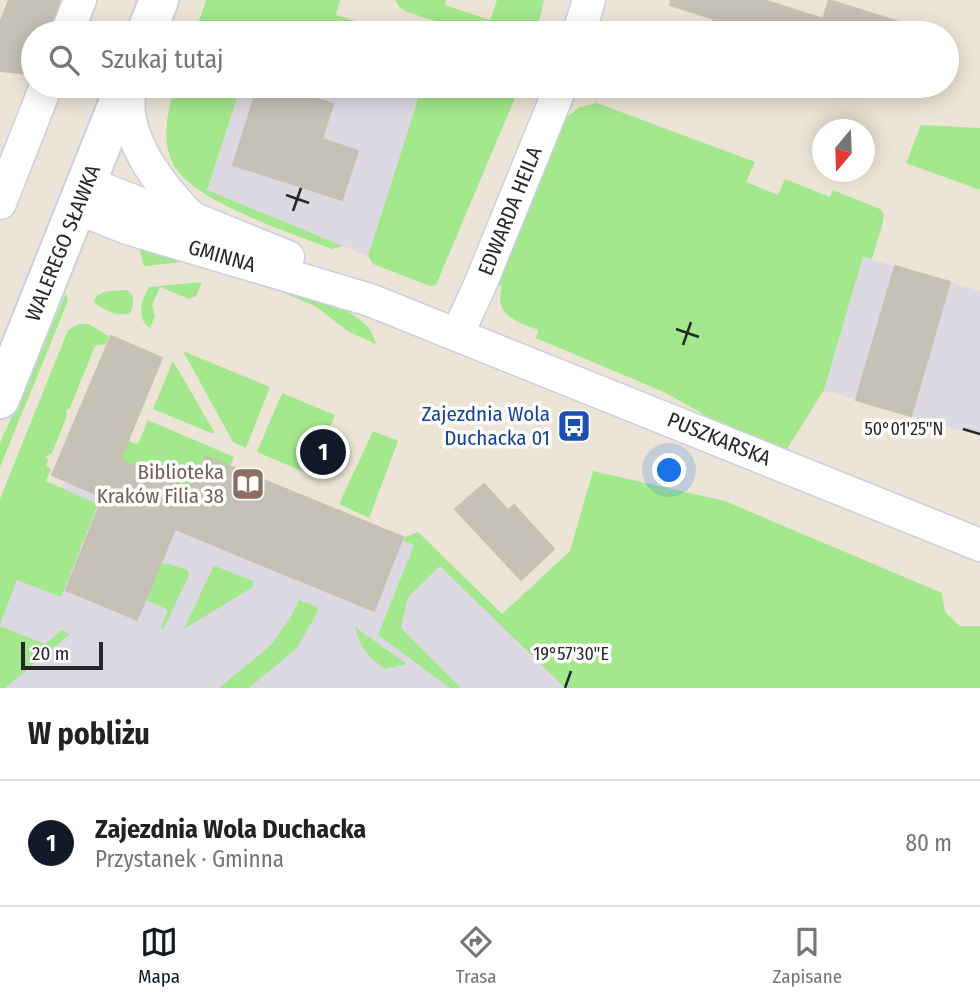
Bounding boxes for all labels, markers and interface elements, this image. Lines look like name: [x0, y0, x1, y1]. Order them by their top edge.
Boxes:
search box: [21, 21, 959, 98]
icon: search: [45, 41, 83, 79]
text: Szukaj tutaj: [101, 44, 224, 75]
north arrow: [812, 119, 875, 182]
street label: EDWARDA HEILA: [472, 143, 548, 279]
street label: WALEREGO SŁAWKA: [20, 161, 106, 325]
street label: GMINNA: [185, 234, 259, 278]
place label: Zajezdnia Wola Duchacka 01: [422, 401, 550, 451]
street label: PUSZKARSKA: [663, 406, 775, 472]
bus stop icon: Zajezdnia Wola Duchacka 01: [555, 407, 593, 445]
text: 50°01'25"N: [864, 418, 944, 440]
pin: 1: [300, 426, 346, 478]
your location: [652, 453, 686, 487]
place label: Biblioteka Kraków Filia 38: [97, 459, 224, 509]
library icon: Biblioteka Kraków Filia 38: [229, 465, 267, 503]
scale bar: [21, 639, 103, 671]
text: 20 m: [32, 642, 69, 665]
text: 19°57'30"E: [533, 643, 609, 665]
text: W pobliżu: [28, 716, 150, 752]
text: Zajezdnia Wola Duchacka: [95, 814, 366, 845]
text: 1: [46, 829, 56, 857]
text: 80 m: [905, 829, 952, 857]
text: Przystanek · Gminna: [95, 845, 284, 873]
tab: Mapa: [138, 923, 180, 988]
tab: Trasa: [456, 923, 497, 988]
tab: Zapisane: [772, 923, 842, 988]

